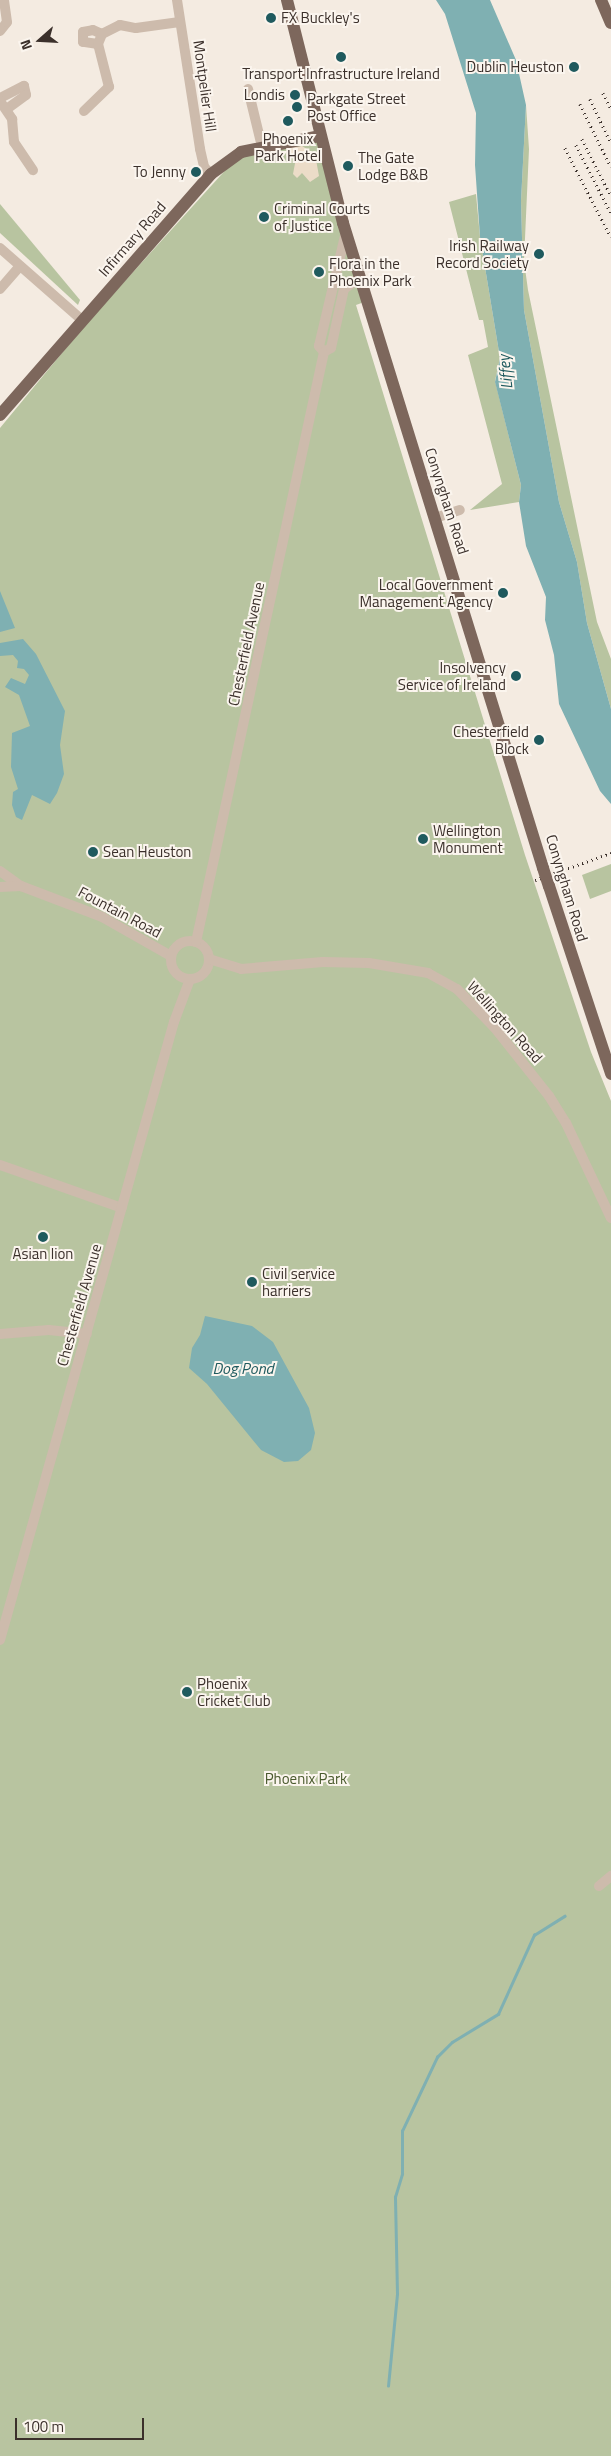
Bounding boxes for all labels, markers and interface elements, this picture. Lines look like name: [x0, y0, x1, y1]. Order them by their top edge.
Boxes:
place label: FX Buckley's: [281, 9, 360, 27]
marker: FX Buckley's: [265, 12, 277, 24]
north arrow: [15, 15, 65, 65]
text: N: [14, 37, 37, 53]
street label: Montpelier Hill: [190, 39, 220, 133]
marker: Transport Infrastructure Ireland: [335, 51, 347, 63]
place label: Dublin Heuston: [467, 58, 564, 76]
marker: Dublin Heuston: [568, 61, 580, 73]
place label: Transport Infrastructure Ireland: [242, 65, 440, 83]
place label: Londis: [244, 86, 285, 104]
marker: Londis: [289, 89, 301, 101]
place label: Parkgate Street Post Office: [307, 89, 406, 124]
marker: Parkgate Street Post Office: [291, 101, 303, 113]
marker: Phoenix Park Hotel: [282, 115, 294, 127]
place label: Phoenix Park Hotel: [255, 129, 321, 164]
place label: The Gate Lodge B&B: [358, 148, 428, 183]
marker: The Gate Lodge B&B: [342, 160, 354, 172]
place label: To Jenny: [133, 163, 186, 181]
marker: To Jenny: [190, 166, 202, 178]
street label: Infirmary Road: [95, 198, 169, 280]
place label: Criminal Courts of Justice: [274, 199, 370, 234]
marker: Criminal Courts of Justice: [258, 211, 270, 223]
place label: Irish Railway Record Society: [436, 236, 529, 271]
marker: Irish Railway Record Society: [533, 248, 545, 260]
place label: Flora in the Phoenix Park: [329, 254, 412, 289]
marker: Flora in the Phoenix Park: [313, 266, 325, 278]
water label: Liffey: [494, 354, 516, 390]
street label: Conyngham Road: [421, 446, 473, 556]
place label: Local Government Management Agency: [359, 575, 493, 610]
street label: Chesterfield Avenue: [224, 580, 268, 708]
marker: Local Government Management Agency: [497, 587, 509, 599]
place label: Insolvency Service of Ireland: [398, 658, 506, 693]
marker: Insolvency Service of Ireland: [510, 670, 522, 682]
place label: Chesterfield Block: [453, 722, 529, 757]
marker: Chesterfield Block: [533, 734, 545, 746]
place label: Wellington Monument: [433, 821, 503, 856]
street label: Conyngham Road: [542, 832, 592, 944]
marker: Wellington Monument: [417, 833, 429, 845]
place label: Sean Heuston: [103, 843, 191, 861]
marker: Sean Heuston: [87, 846, 99, 858]
street label: Fountain Road: [75, 883, 165, 941]
street label: Wellington Road: [464, 977, 546, 1067]
marker: Asian lion: [37, 1231, 49, 1243]
street label: Chesterfield Avenue: [53, 1242, 105, 1368]
place label: Asian lion: [13, 1245, 73, 1263]
place label: Civil service harriers: [262, 1264, 335, 1299]
marker: Civil service harriers: [246, 1276, 258, 1288]
water label: Dog Pond: [212, 1358, 274, 1378]
place label: Phoenix Cricket Club: [197, 1674, 271, 1709]
marker: Phoenix Cricket Club: [181, 1686, 193, 1698]
park label: Phoenix Park: [265, 1770, 347, 1788]
scale bar: [18, 2408, 146, 2440]
text: 100 m: [23, 2415, 64, 2438]

